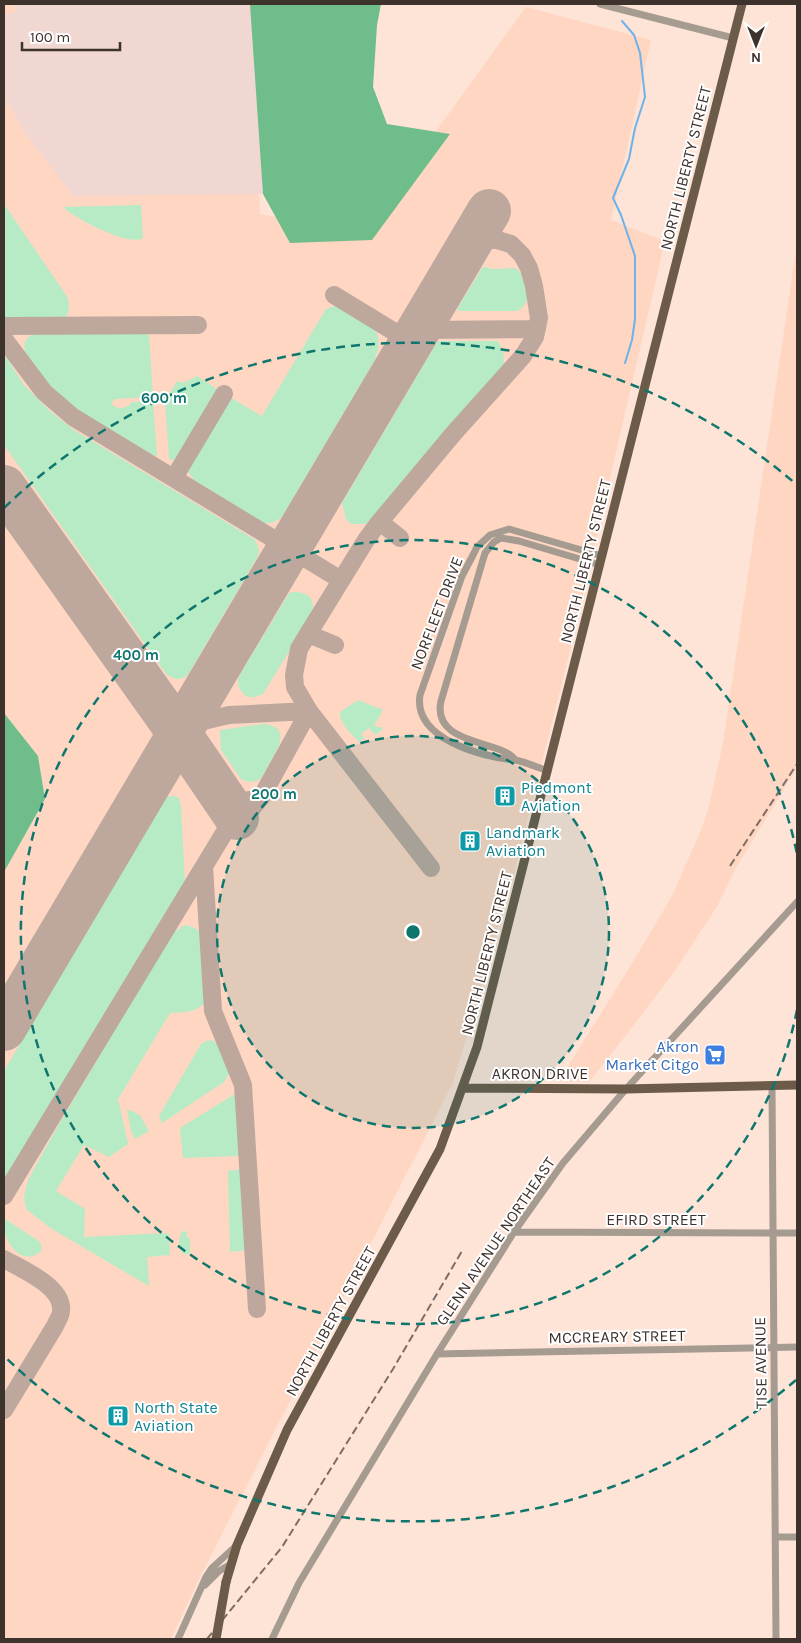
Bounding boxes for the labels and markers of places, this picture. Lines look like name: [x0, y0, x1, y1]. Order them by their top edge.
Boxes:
place label: Piedmont Aviation: [521, 778, 592, 815]
building icon: Piedmont Aviation: [493, 784, 517, 808]
place label: Landmark Aviation: [486, 823, 560, 860]
building icon: Landmark Aviation: [458, 829, 482, 853]
centre of rings: [404, 923, 422, 941]
place label: Akron Market Citgo: [605, 1037, 699, 1074]
supermarket icon: Akron Market Citgo: [703, 1043, 727, 1067]
place label: North State Aviation: [134, 1398, 218, 1435]
building icon: North State Aviation: [106, 1404, 130, 1428]

